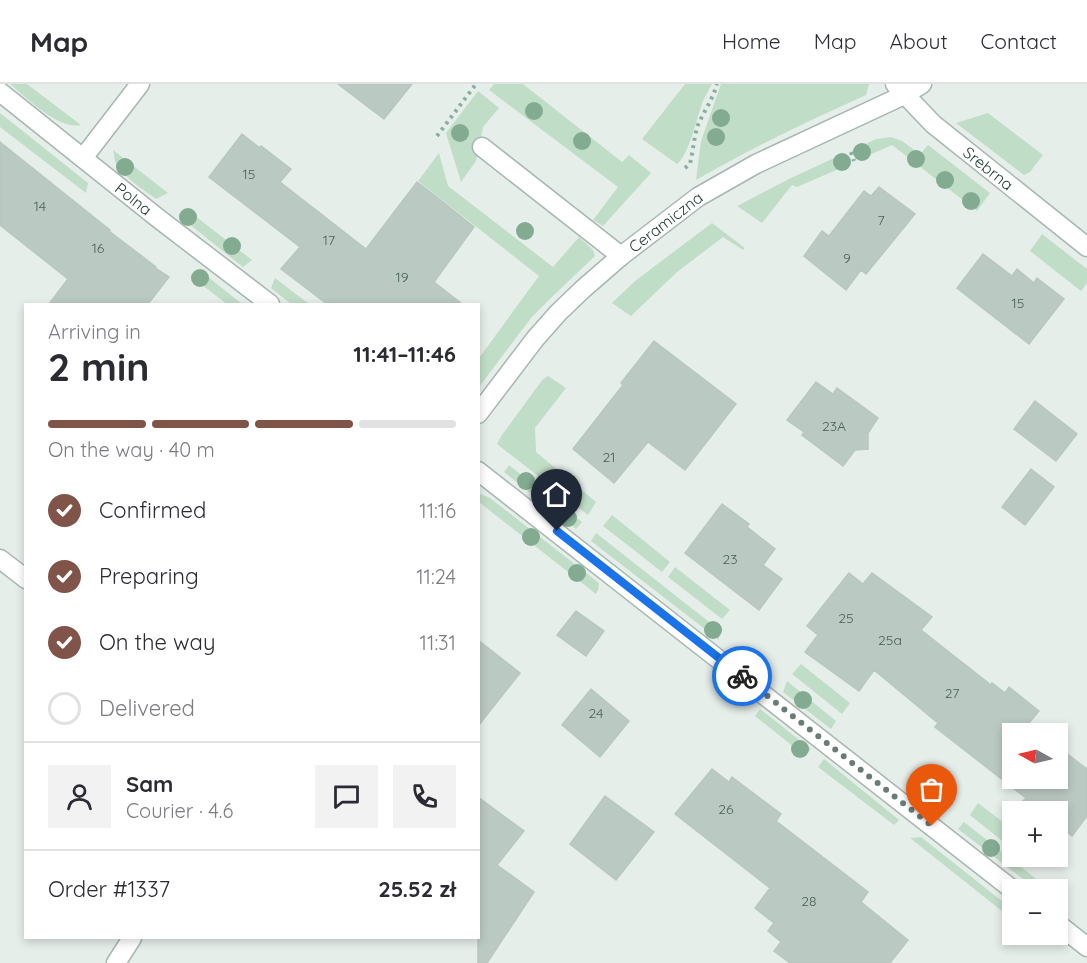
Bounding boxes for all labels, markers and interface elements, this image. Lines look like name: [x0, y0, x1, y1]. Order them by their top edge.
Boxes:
text: Map: [30, 24, 88, 59]
text: Home: [722, 28, 781, 54]
text: Map: [814, 28, 857, 54]
text: About: [890, 28, 948, 54]
text: Contact: [981, 28, 1057, 54]
street label: Srebrna: [959, 142, 1018, 194]
house number: 15: [243, 165, 255, 183]
street label: Polna: [111, 178, 156, 220]
street label: Ceramiczna: [624, 187, 707, 257]
house number: 14: [34, 197, 46, 215]
house number: 7: [877, 211, 885, 229]
house number: 17: [323, 231, 335, 249]
house number: 16: [92, 239, 105, 257]
house number: 9: [843, 249, 851, 267]
house number: 19: [396, 268, 409, 286]
house number: 15: [1012, 294, 1024, 312]
text: Arriving in: [48, 319, 141, 344]
text: 11:41–11:46: [353, 340, 456, 368]
text: 2 min: [48, 342, 150, 391]
house number: 23A: [822, 417, 846, 435]
text: On the way · 40 m: [48, 437, 215, 462]
house number: 21: [603, 448, 615, 466]
pin: [531, 469, 582, 531]
icon: home: [540, 478, 573, 511]
icon: check: [48, 494, 81, 527]
text: Confirmed: [99, 496, 206, 524]
text: 11:16: [419, 498, 456, 523]
house number: 23: [722, 550, 738, 568]
icon: check: [48, 560, 81, 593]
text: Preparing: [99, 562, 199, 590]
text: 11:24: [416, 564, 456, 589]
house number: 25: [838, 609, 854, 627]
icon: check: [48, 626, 81, 659]
text: On the way: [99, 628, 215, 656]
text: 11:31: [420, 630, 456, 655]
house number: 25a: [878, 631, 902, 649]
courier: [712, 646, 772, 706]
icon: bike: [726, 660, 759, 693]
house number: 27: [945, 684, 959, 702]
text: Delivered: [99, 694, 195, 722]
house number: 24: [589, 704, 603, 722]
north arrow: [1002, 723, 1068, 789]
map controls: [1002, 723, 1068, 945]
pin: [906, 764, 957, 826]
button: person: [48, 765, 111, 828]
button: chat: [315, 765, 378, 828]
button: phone: [393, 765, 456, 828]
text: Sam: [126, 770, 173, 798]
icon: bag: [915, 773, 948, 806]
text: Courier · 4.6: [126, 798, 233, 823]
house number: 26: [718, 800, 734, 818]
button: +: [1002, 801, 1068, 867]
text: Order #1337: [48, 875, 170, 903]
text: 25.52 zł: [378, 875, 456, 903]
button: −: [1002, 879, 1068, 945]
house number: 28: [801, 892, 817, 910]

